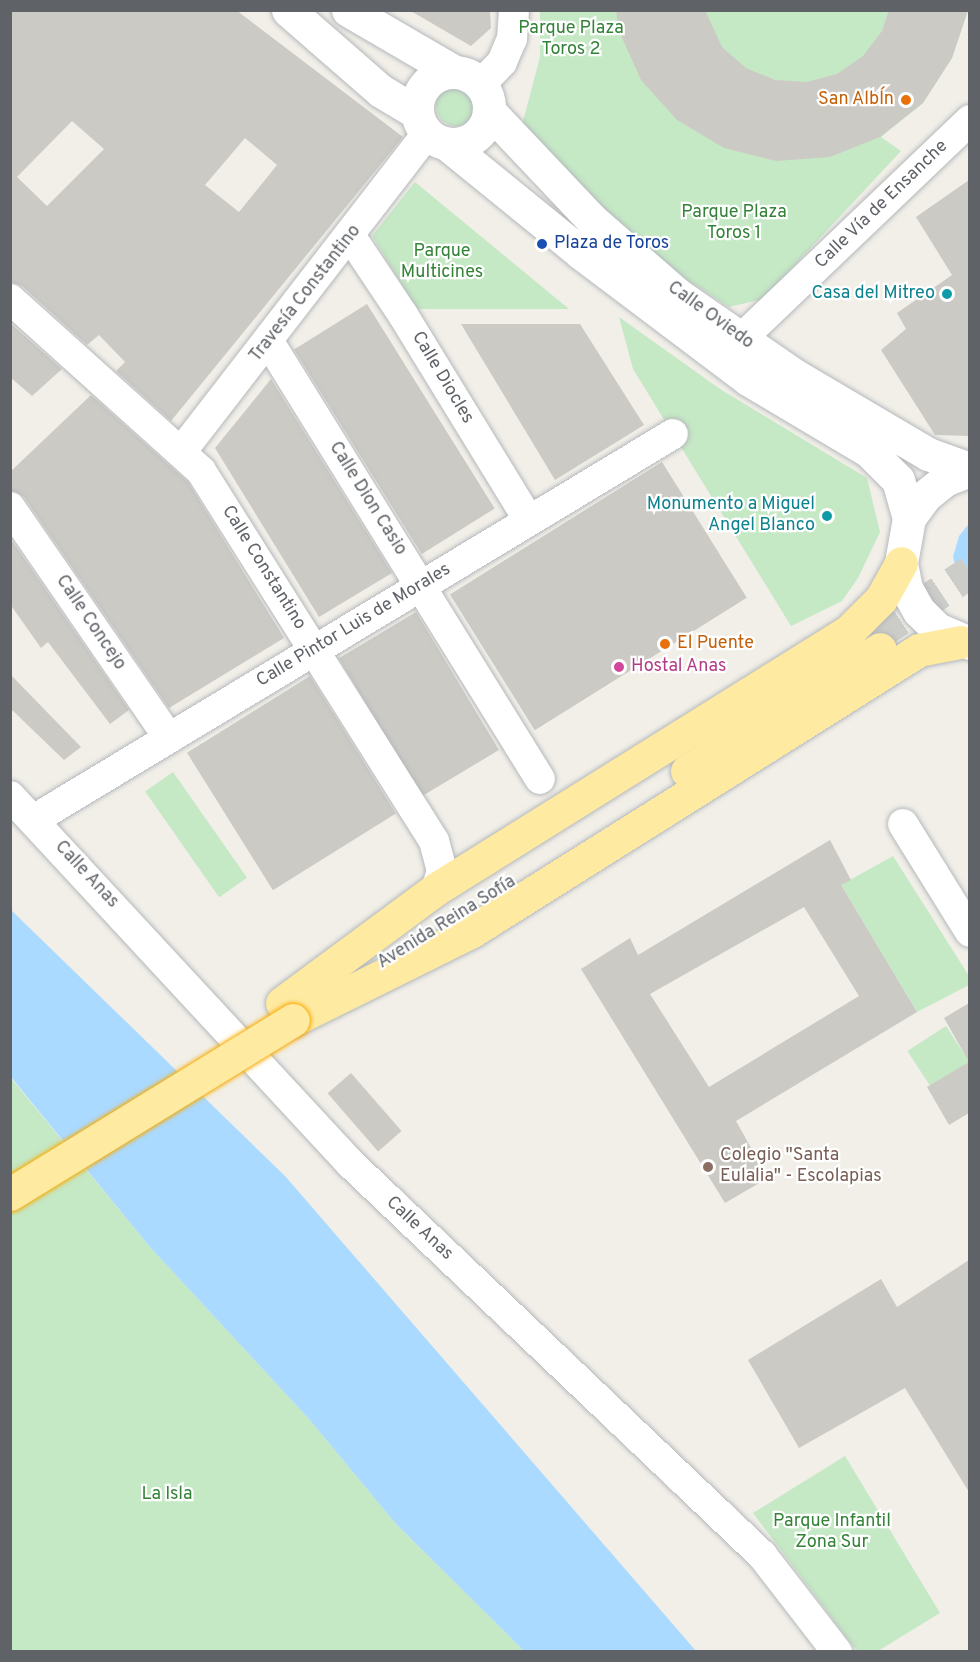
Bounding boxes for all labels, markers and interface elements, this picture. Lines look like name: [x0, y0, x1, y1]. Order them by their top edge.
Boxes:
park label: Parque Plaza Toros 2: [518, 19, 624, 62]
place label: San Albĺn: [817, 89, 894, 111]
marker: San Albĺn: [899, 93, 913, 107]
street label: Calle Vía de Ensanche: [811, 136, 953, 274]
park label: Parque Plaza Toros 1: [681, 203, 787, 246]
street label: Travesía Constantino: [246, 221, 366, 367]
place label: Plaza de Toros: [554, 233, 670, 255]
marker: Plaza de Toros: [535, 237, 549, 251]
park label: Parque Multicines: [401, 242, 483, 284]
street label: Calle Oviedo: [663, 277, 757, 355]
place label: Casa del Mitreo: [811, 283, 935, 305]
marker: Casa del Mitreo: [940, 287, 954, 301]
street label: Calle Diocles: [406, 328, 478, 428]
street label: Calle Dion Casio: [323, 438, 411, 560]
place label: Monumento a Miguel Angel Blanco: [647, 495, 815, 538]
street label: Calle Constantino: [216, 502, 310, 634]
marker: Monumento a Miguel Angel Blanco: [820, 509, 834, 523]
street label: Calle Pintor Luis de Morales: [253, 559, 455, 693]
street label: Calle Concejo: [50, 571, 130, 675]
place label: El Puente: [677, 633, 754, 655]
marker: El Puente: [658, 637, 672, 651]
place label: Hostal Anas: [631, 656, 727, 678]
marker: Hostal Anas: [612, 660, 626, 674]
street label: Calle Anas: [49, 837, 123, 913]
street label: Avenida Reina Sofía: [374, 872, 520, 974]
place label: Colegio "Santa Eulalia" - Escolapias: [720, 1146, 882, 1188]
marker: Colegio "Santa Eulalia" - Escolapias: [701, 1160, 715, 1174]
street label: Calle Anas: [381, 1192, 457, 1266]
park label: La Isla: [141, 1484, 193, 1506]
park label: Parque Infantil Zona Sur: [773, 1512, 891, 1555]

